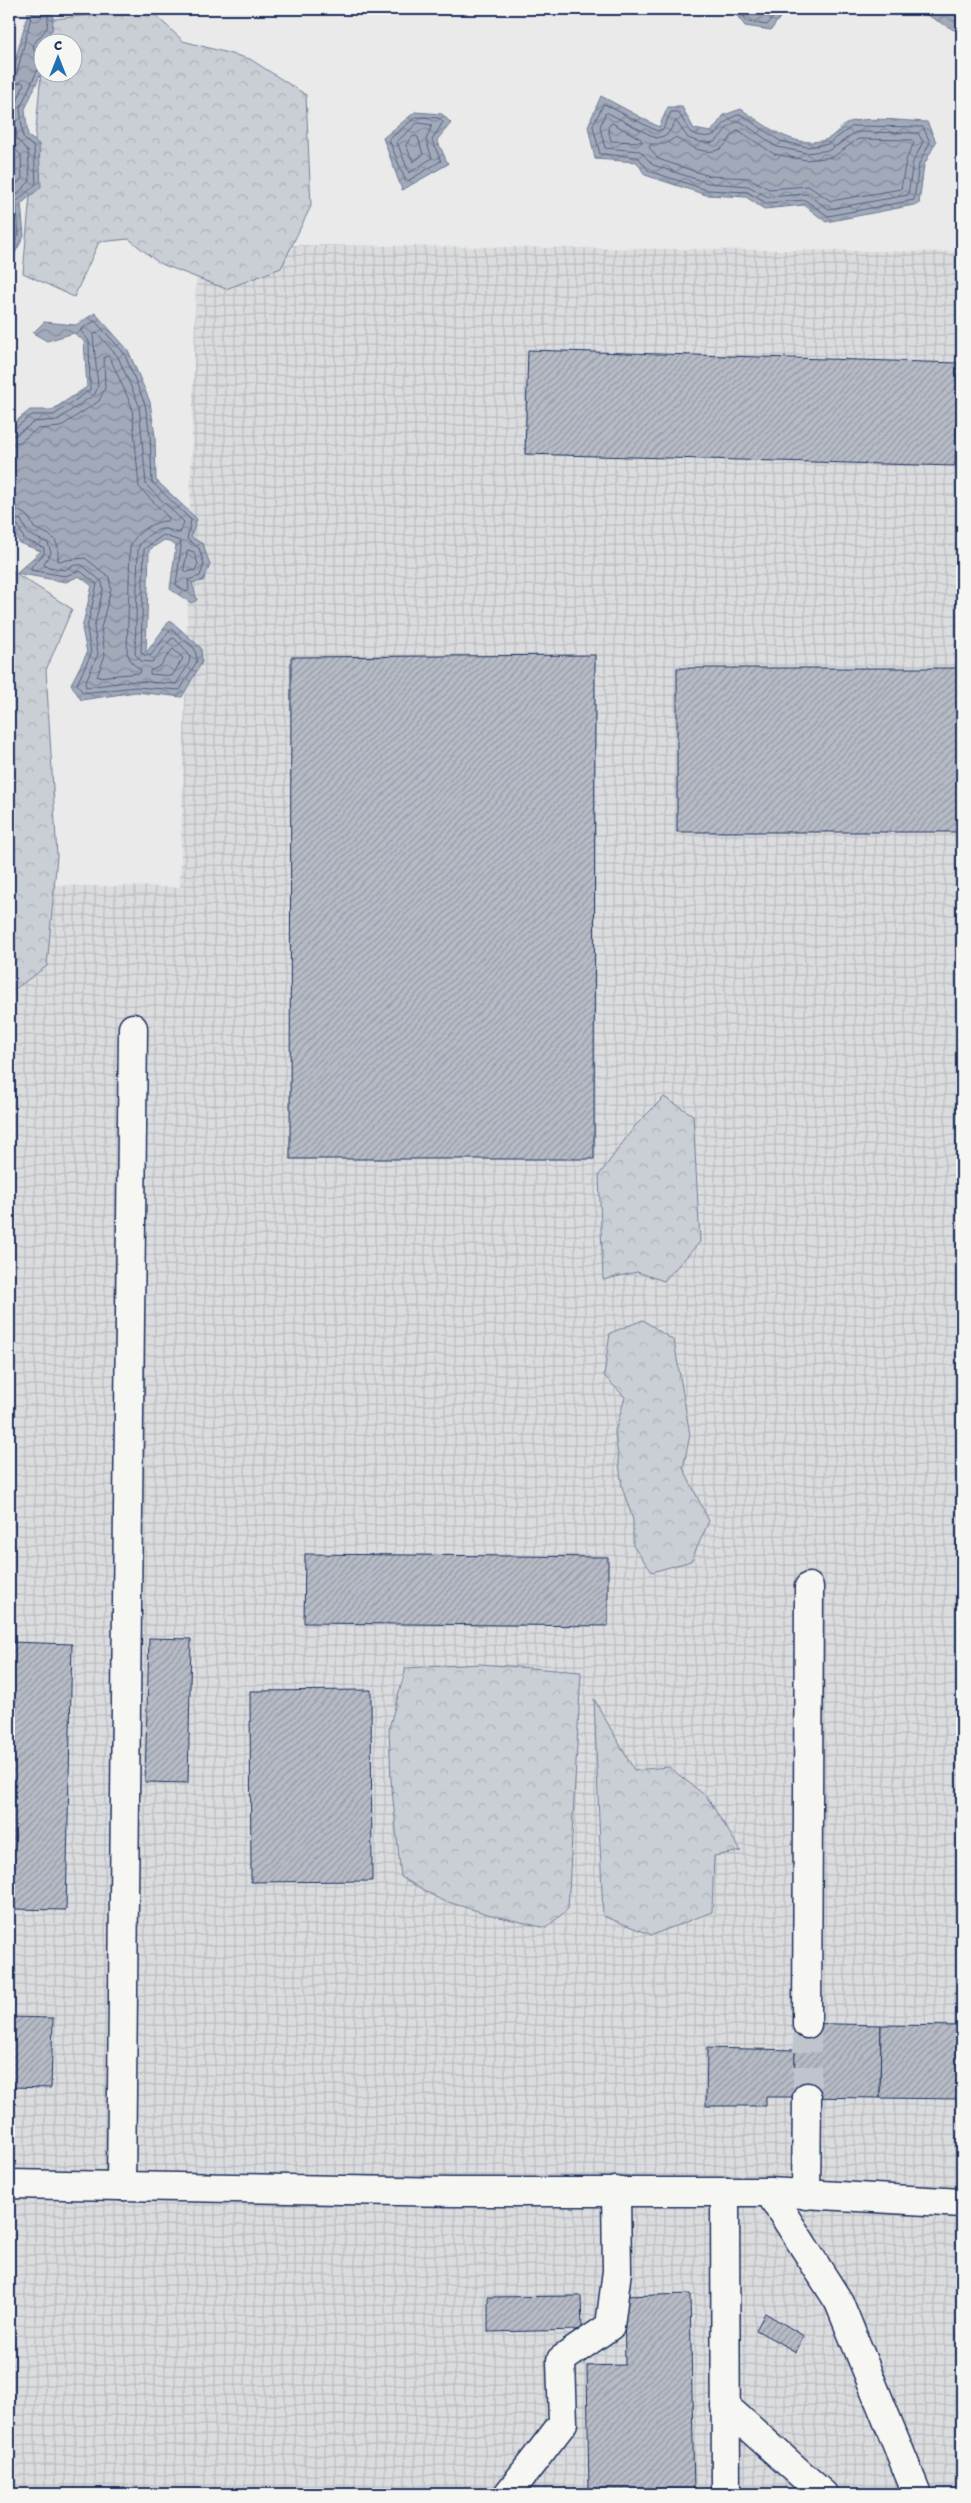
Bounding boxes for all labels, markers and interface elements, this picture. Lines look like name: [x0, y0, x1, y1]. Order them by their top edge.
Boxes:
north arrow: [32, 32, 82, 82]
text: С: [54, 36, 62, 54]

